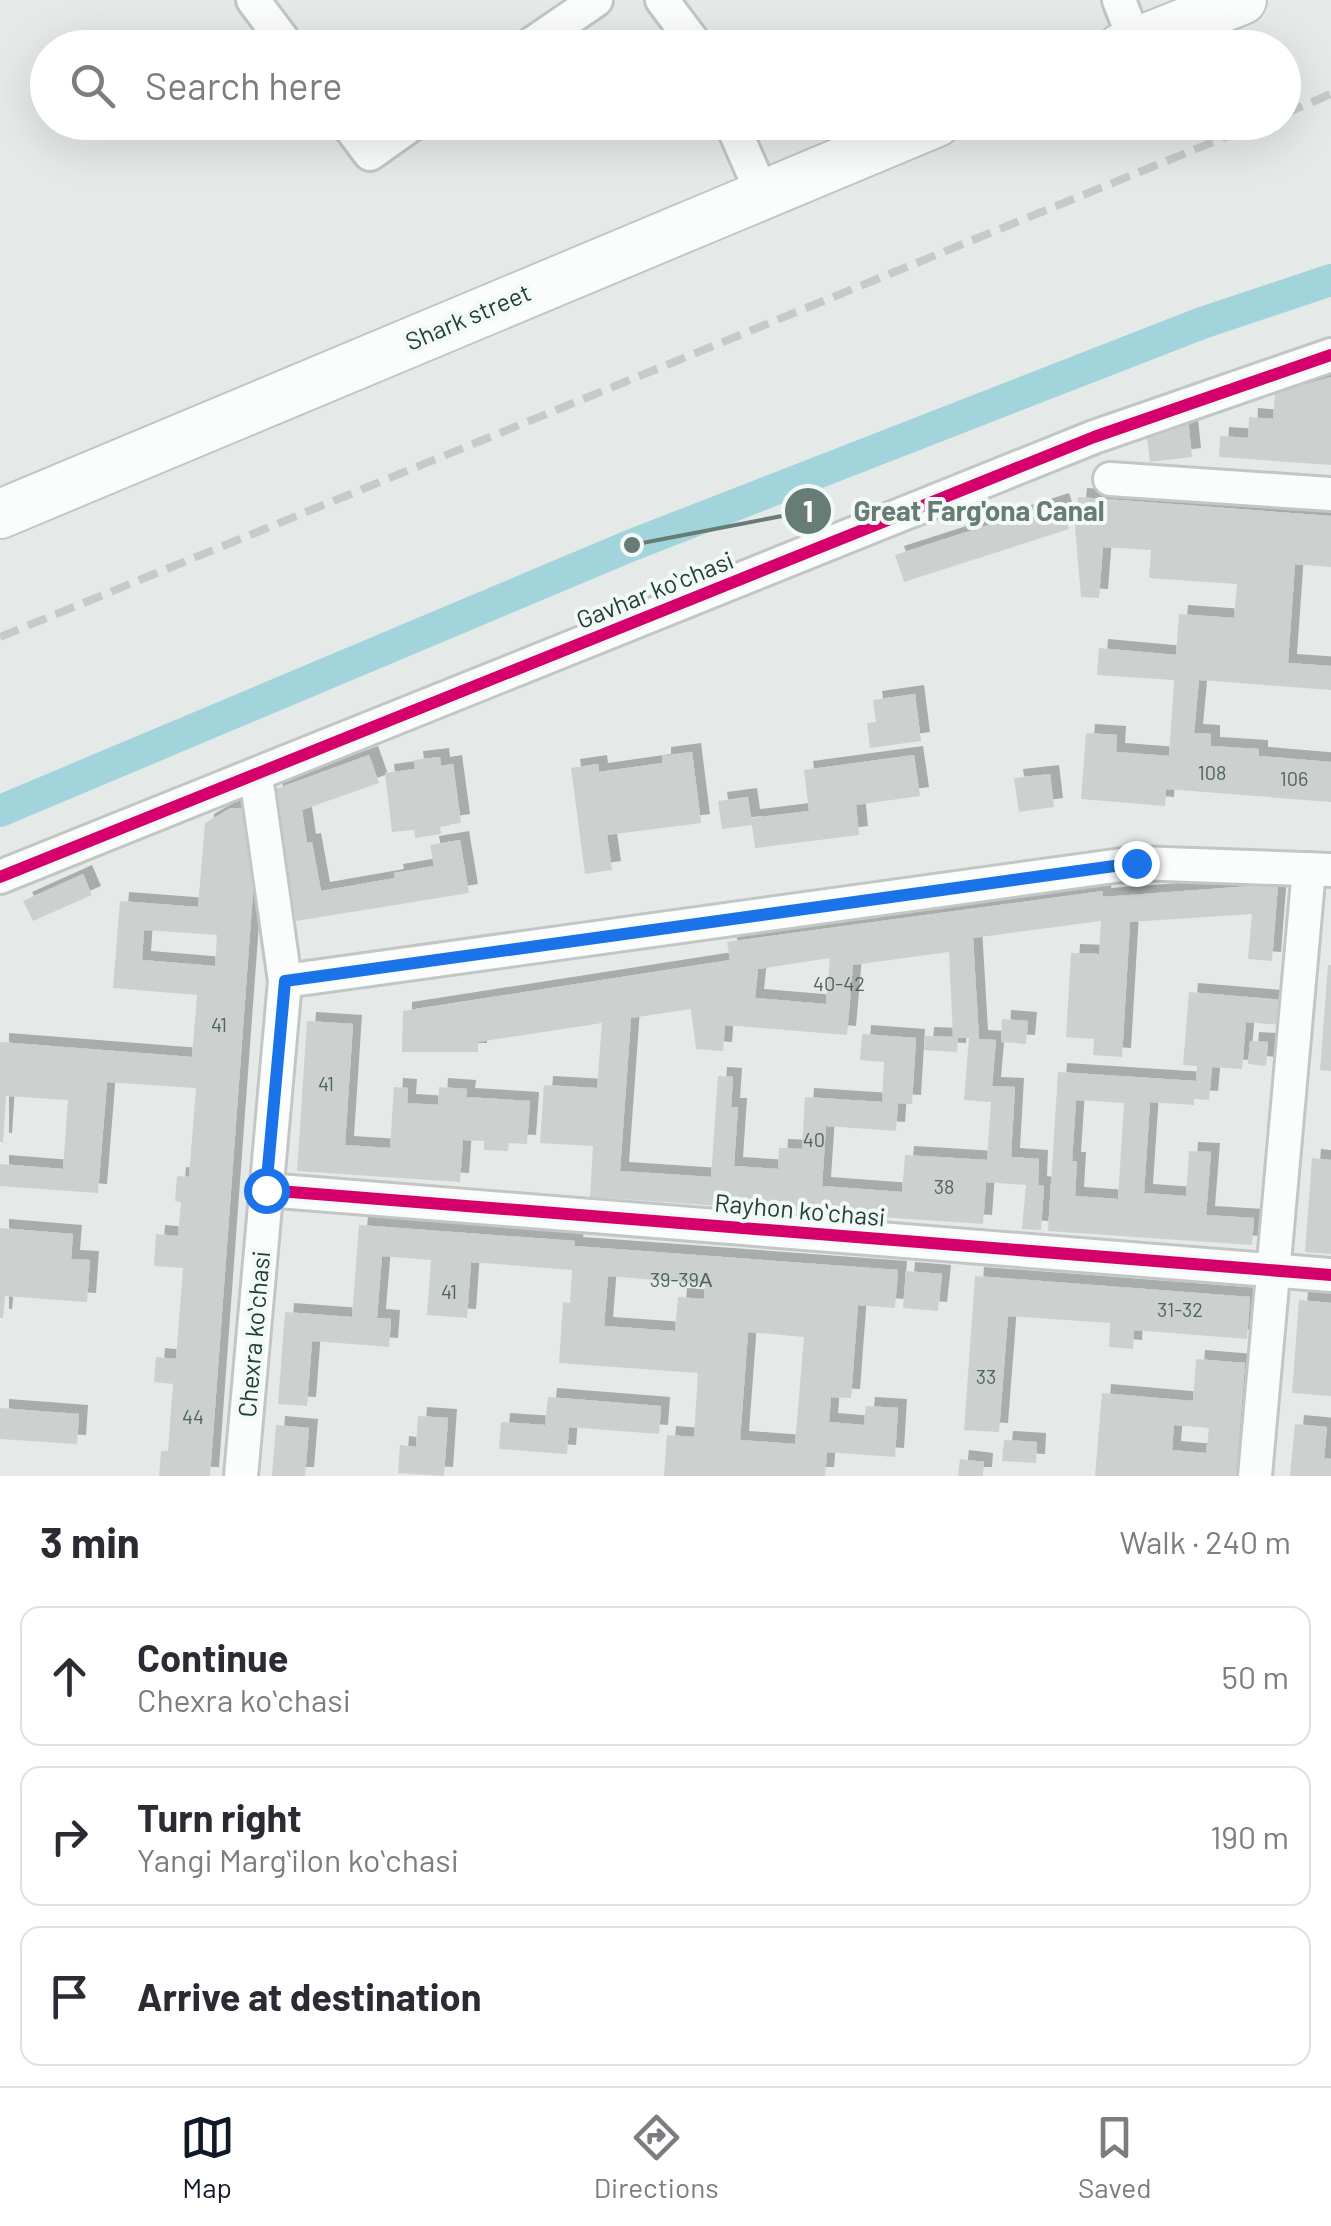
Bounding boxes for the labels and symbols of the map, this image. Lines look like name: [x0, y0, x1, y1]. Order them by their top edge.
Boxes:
street label: Shark street: [400, 276, 535, 356]
callout: Great Farg'ona Canal: [783, 482, 1125, 540]
text: 1: [803, 492, 813, 528]
text: Great Farg'ona Canal: [853, 493, 1105, 527]
street label: Gavhar koʻchasi: [572, 544, 738, 634]
house number: 108: [1198, 760, 1226, 784]
house number: 106: [1280, 766, 1308, 790]
route end: [1114, 841, 1160, 887]
house number: 40-42: [813, 971, 865, 995]
house number: 41: [211, 1012, 227, 1036]
house number: 41: [318, 1071, 334, 1095]
house number: 40: [803, 1127, 825, 1151]
route start: [244, 1168, 290, 1214]
house number: 38: [934, 1174, 954, 1198]
street label: Rayhon koʻchasi: [713, 1187, 887, 1231]
street label: Chexra koʻchasi: [231, 1249, 275, 1418]
house number: 39-39А: [650, 1267, 713, 1291]
house number: 41: [441, 1279, 457, 1303]
house number: 31-32: [1157, 1297, 1203, 1321]
house number: 33: [976, 1364, 996, 1388]
house number: 44: [182, 1404, 204, 1428]

